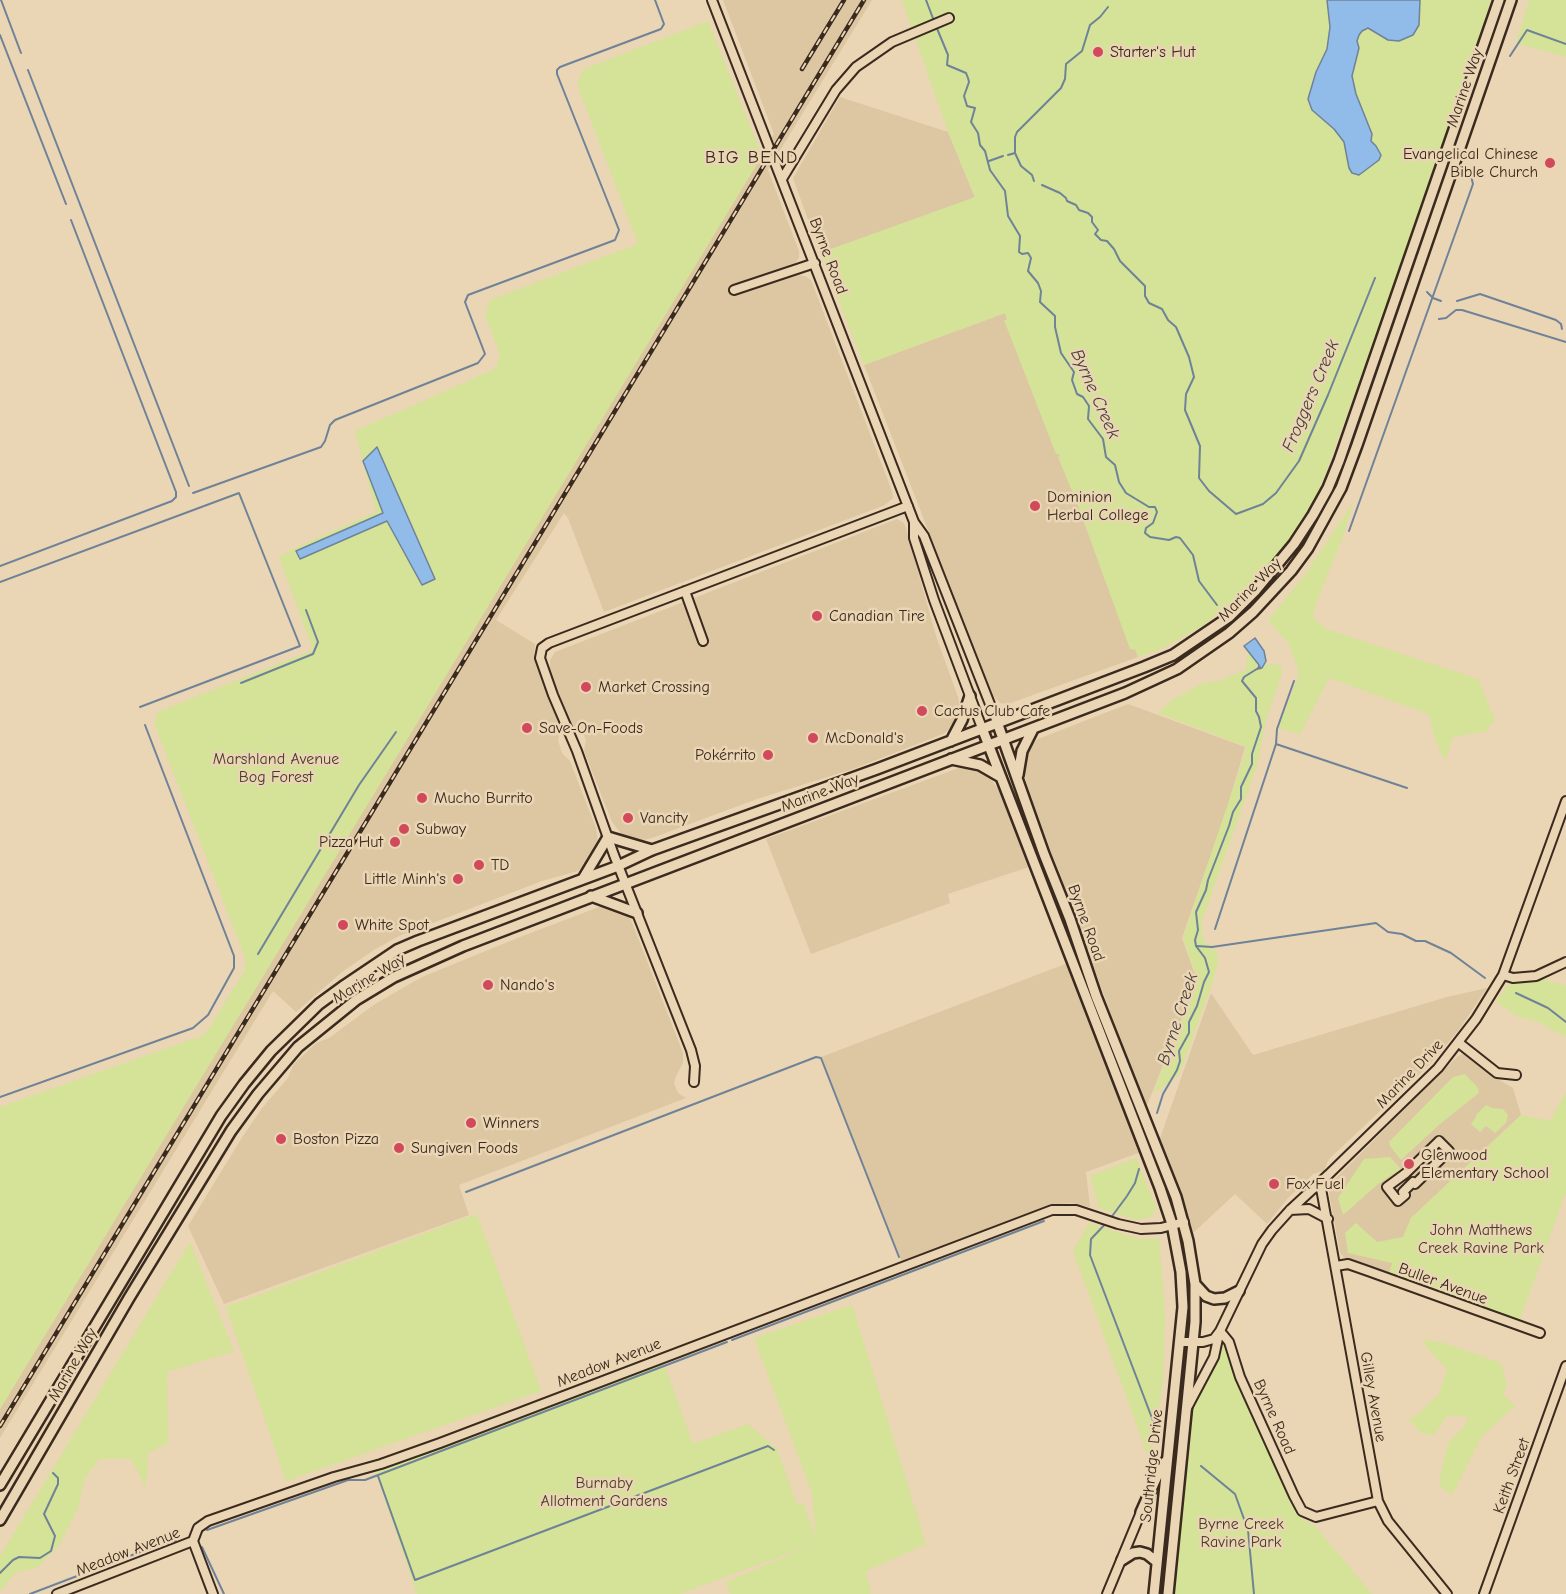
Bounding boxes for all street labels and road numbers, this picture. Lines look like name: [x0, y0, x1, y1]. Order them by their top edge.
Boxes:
street label: Marine Way: [1443, 46, 1487, 130]
street label: Byrne Road: [805, 215, 851, 297]
street label: Marine Way: [1214, 554, 1286, 626]
street label: Marine Way: [778, 769, 862, 817]
street label: Byrne Road: [1063, 882, 1109, 964]
street label: Marine Way: [329, 950, 409, 1008]
street label: Marine Drive: [1372, 1036, 1448, 1112]
street label: Buller Avenue: [1396, 1259, 1490, 1309]
street label: Marine Way: [44, 1325, 102, 1405]
street label: Meadow Avenue: [554, 1334, 664, 1392]
street label: Gilley Avenue: [1356, 1350, 1390, 1444]
street label: Byrne Road: [1249, 1376, 1299, 1458]
street label: Southridge Drive: [1137, 1409, 1167, 1523]
street label: Keith Street: [1489, 1436, 1535, 1516]
street label: Meadow Avenue: [73, 1523, 183, 1581]

